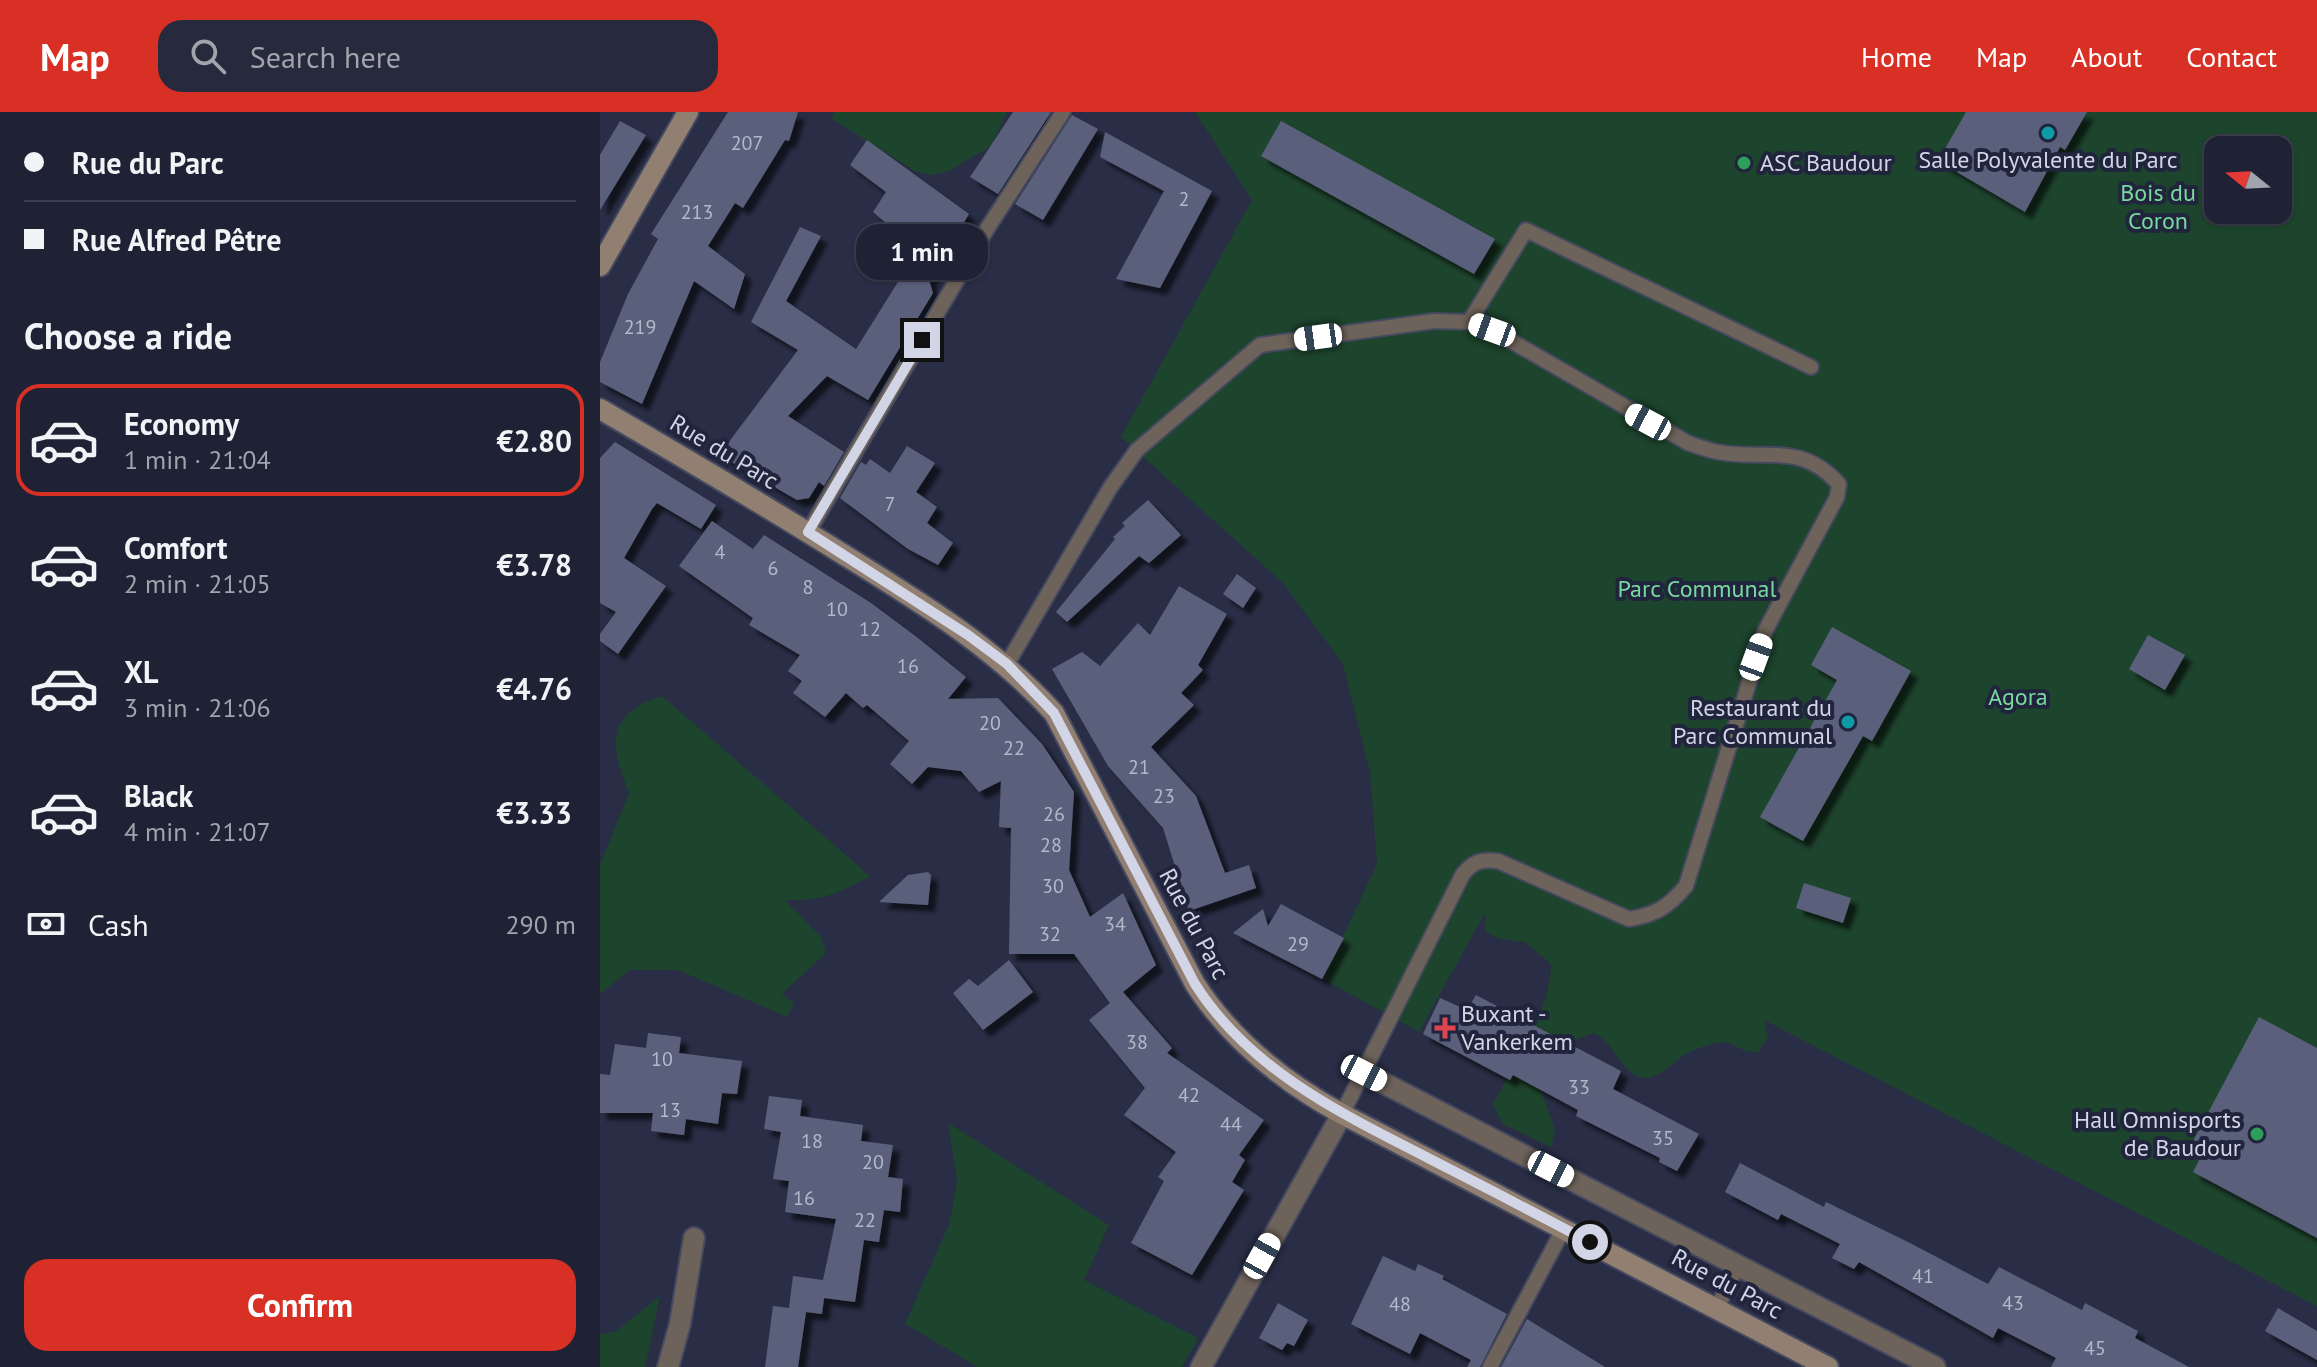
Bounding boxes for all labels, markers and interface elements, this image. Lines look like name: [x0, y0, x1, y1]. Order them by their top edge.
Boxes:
search box: [158, 20, 718, 92]
text: Map: [40, 32, 110, 81]
icon: search: [186, 34, 230, 78]
text: Search here: [250, 37, 401, 76]
text: Home: [1861, 38, 1932, 75]
text: Map: [1976, 38, 2027, 75]
text: About: [2071, 38, 2142, 75]
text: Contact: [2186, 38, 2277, 75]
marker: Salle Polyvalente du Parc: [2039, 124, 2057, 142]
house number: 207: [731, 130, 763, 156]
north arrow: [2204, 136, 2292, 224]
map controls: [2204, 136, 2292, 224]
text: Rue du Parc: [72, 143, 224, 182]
place label: Salle Polyvalente du Parc: [1918, 144, 2178, 175]
place label: ASC Baudour: [1760, 147, 1892, 178]
marker: ASC Baudour: [1735, 154, 1753, 172]
park label: Bois du Coron: [2120, 177, 2196, 236]
house number: 2: [1179, 186, 1189, 212]
house number: 213: [681, 199, 713, 225]
text: Rue Alfred Pêtre: [72, 220, 282, 259]
callout: 1 min: [856, 224, 988, 280]
text: 1 min: [890, 235, 954, 268]
car: [1465, 311, 1519, 349]
text: Choose a ride: [24, 312, 232, 359]
house number: 219: [624, 314, 656, 340]
route end: [904, 322, 940, 358]
car: [1293, 322, 1343, 352]
car: [1621, 400, 1675, 444]
icon: car: [28, 404, 100, 476]
text: Economy: [124, 404, 239, 443]
street label: Rue du Parc: [664, 407, 784, 496]
text: €2.80: [497, 421, 572, 460]
text: 1 min · 21:04: [124, 443, 271, 476]
house number: 7: [885, 491, 895, 517]
icon: car: [28, 528, 100, 600]
text: Comfort: [124, 528, 227, 567]
house number: 4: [715, 539, 726, 565]
text: €3.78: [497, 545, 572, 584]
house number: 6: [768, 555, 778, 581]
text: 2 min · 21:05: [124, 567, 271, 600]
park label: Parc Communal: [1618, 573, 1776, 604]
house number: 8: [803, 574, 813, 600]
house number: 10: [826, 596, 848, 622]
house number: 12: [859, 616, 881, 642]
car: [1737, 630, 1775, 684]
icon: car: [28, 652, 100, 724]
text: XL: [124, 652, 158, 691]
house number: 16: [897, 653, 919, 679]
text: €4.76: [497, 669, 572, 708]
park label: Agora: [1988, 681, 2048, 712]
text: 3 min · 21:06: [124, 691, 271, 724]
place label: Restaurant du Parc Communal: [1673, 692, 1832, 751]
house number: 20: [979, 710, 1001, 736]
marker: Restaurant du Parc Communal: [1839, 713, 1857, 731]
house number: 22: [1003, 735, 1025, 761]
house number: 21: [1128, 754, 1150, 780]
icon: car: [28, 776, 100, 848]
text: Black: [124, 776, 193, 815]
house number: 23: [1153, 783, 1175, 809]
text: €3.33: [497, 793, 572, 832]
house number: 26: [1043, 801, 1065, 827]
text: 4 min · 21:07: [124, 815, 271, 848]
house number: 28: [1040, 832, 1062, 858]
street label: Rue du Parc: [1152, 863, 1237, 985]
house number: 30: [1042, 873, 1064, 899]
icon: cash: [24, 902, 68, 946]
text: Cash: [88, 905, 149, 944]
text: 290 m: [505, 908, 576, 941]
house number: 34: [1104, 911, 1126, 937]
house number: 32: [1039, 921, 1061, 947]
house number: 29: [1287, 931, 1309, 957]
place label: Buxant - Vankerkem: [1460, 998, 1573, 1057]
marker: Buxant - Vankerkem: [1436, 1019, 1454, 1037]
house number: 38: [1126, 1029, 1148, 1055]
house number: 10: [651, 1046, 673, 1072]
car: [1337, 1051, 1391, 1095]
house number: 33: [1568, 1074, 1590, 1100]
house number: 42: [1178, 1082, 1200, 1108]
house number: 13: [659, 1097, 681, 1123]
place label: Hall Omnisports de Baudour: [2074, 1104, 2241, 1163]
house number: 44: [1220, 1111, 1242, 1137]
house number: 35: [1652, 1125, 1674, 1151]
marker: Hall Omnisports de Baudour: [2248, 1125, 2266, 1143]
house number: 18: [801, 1128, 823, 1154]
car: [1524, 1147, 1578, 1191]
house number: 20: [862, 1149, 884, 1175]
house number: 16: [793, 1185, 815, 1211]
house number: 22: [854, 1207, 876, 1233]
route start: [1572, 1224, 1608, 1260]
car: [1240, 1229, 1284, 1283]
street label: Rue du Parc: [1666, 1241, 1788, 1326]
button: Confirm: [24, 1259, 576, 1351]
house number: 41: [1912, 1263, 1934, 1289]
house number: 43: [2002, 1290, 2024, 1316]
house number: 48: [1389, 1291, 1411, 1317]
house number: 45: [2084, 1335, 2106, 1361]

